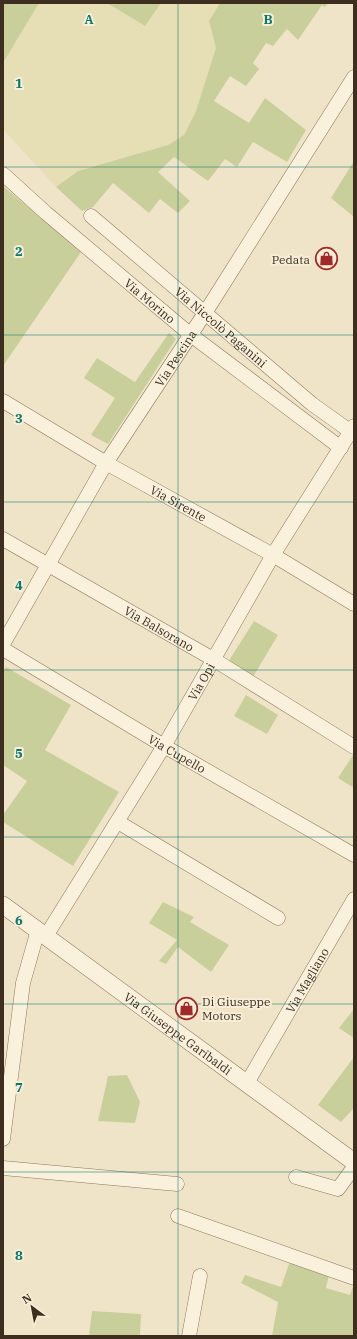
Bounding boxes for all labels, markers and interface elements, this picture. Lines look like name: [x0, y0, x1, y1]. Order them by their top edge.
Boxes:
text: A: [84, 11, 94, 28]
text: B: [263, 11, 273, 28]
text: 1: [15, 75, 23, 92]
text: 2: [15, 243, 23, 260]
shop icon: Pedata: [313, 246, 339, 272]
place label: Pedata: [272, 252, 310, 267]
street label: Via Morino: [122, 275, 179, 326]
street label: Via Niccolò Paganini: [172, 284, 270, 370]
street label: Via Pescina: [151, 327, 200, 389]
text: 3: [15, 410, 23, 427]
street label: Via Sirente: [148, 481, 209, 524]
text: 4: [15, 577, 23, 594]
street label: Via Balsorano: [122, 602, 197, 654]
street label: Via Opi: [184, 660, 218, 703]
street label: Via Cupello: [146, 731, 209, 776]
text: 5: [15, 745, 23, 762]
text: 6: [15, 912, 23, 929]
street label: Via Magliano: [282, 945, 332, 1015]
street label: Via Giuseppe Garibaldi: [121, 989, 235, 1078]
place label: Di Giuseppe Motors: [202, 994, 270, 1023]
shop icon: Di Giuseppe Motors: [174, 995, 200, 1021]
text: 7: [15, 1079, 23, 1096]
text: 8: [15, 1247, 23, 1264]
north arrow: [12, 1287, 52, 1327]
text: N: [19, 1290, 34, 1307]

